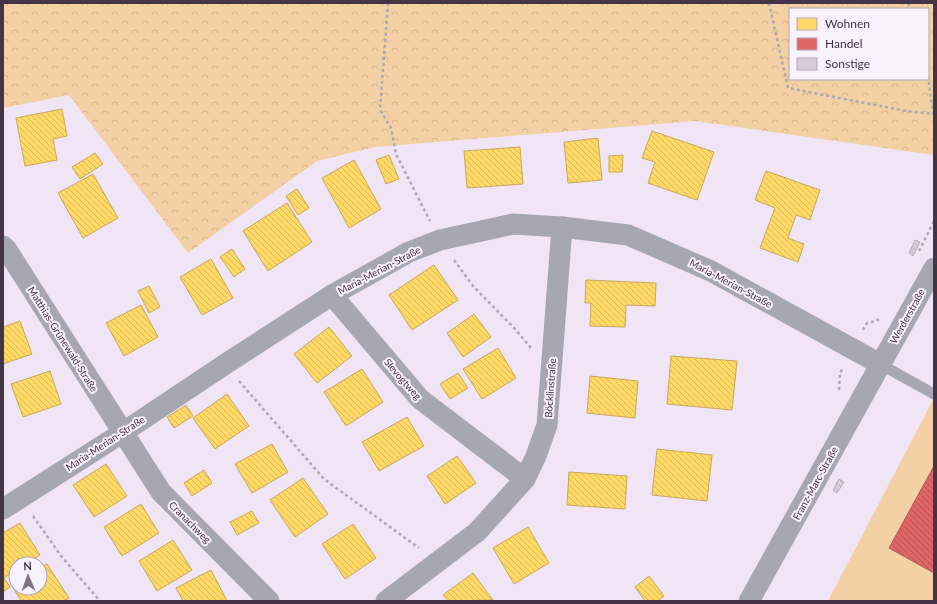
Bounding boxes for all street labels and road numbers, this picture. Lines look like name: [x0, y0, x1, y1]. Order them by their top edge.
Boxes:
street label: Maria-Merian-Straße: [336, 243, 422, 297]
street label: Maria-Merian-Straße: [688, 256, 774, 310]
street label: Matthias-Grünewald-Straße: [26, 284, 100, 394]
street label: Werderstraße: [887, 287, 927, 345]
street label: Slevogtweg: [382, 356, 424, 402]
street label: Böcklinstraße: [542, 358, 558, 418]
street label: Maria-Merian-Straße: [63, 413, 147, 473]
street label: Franz-Marc-Straße: [790, 444, 840, 522]
street label: Cranachweg: [167, 499, 213, 545]

